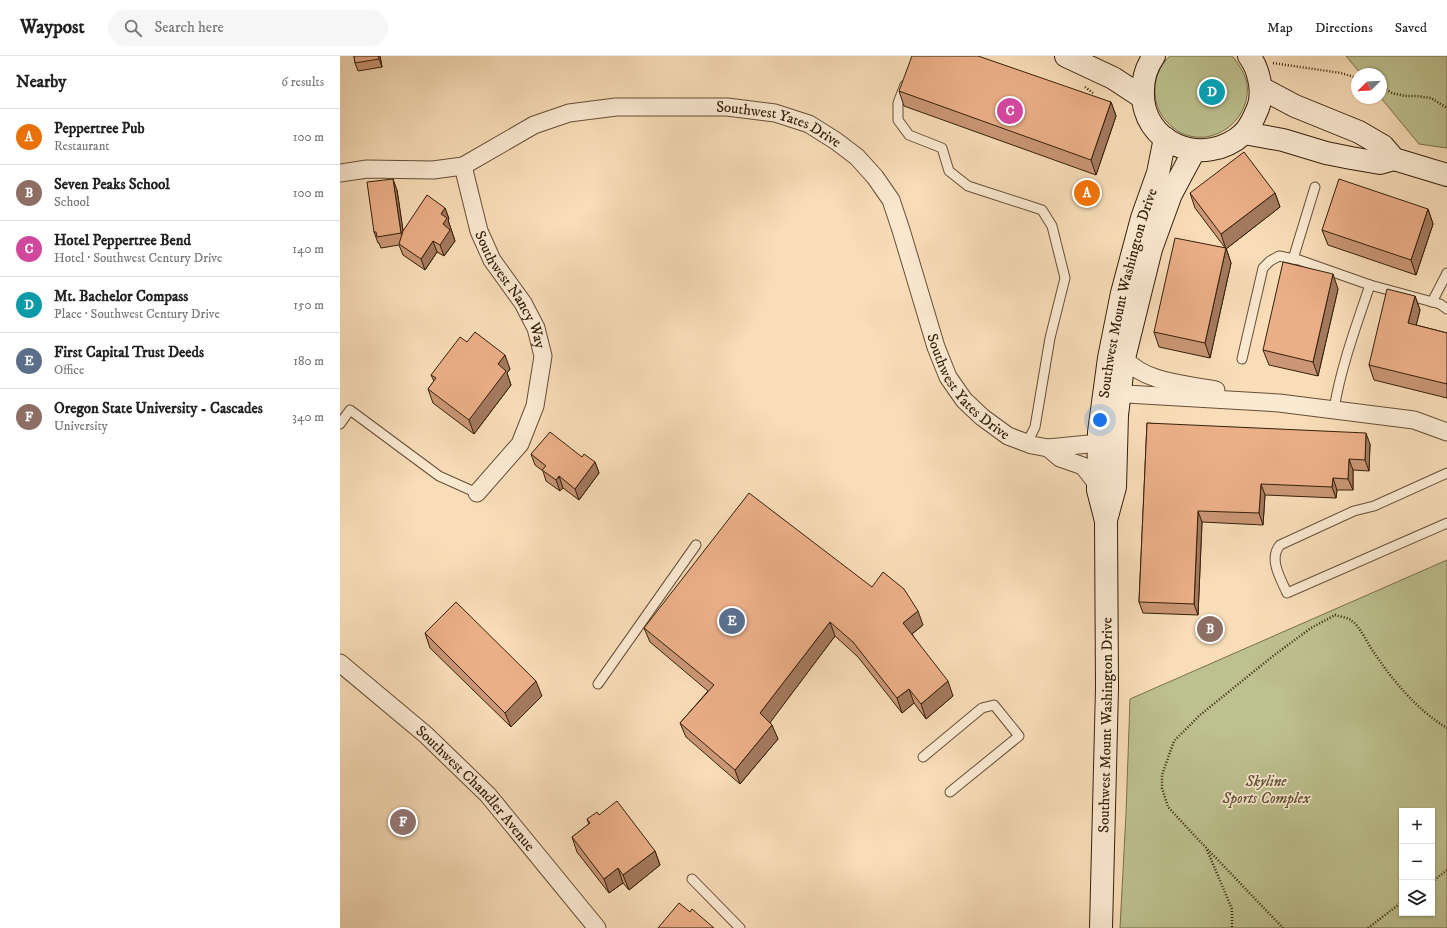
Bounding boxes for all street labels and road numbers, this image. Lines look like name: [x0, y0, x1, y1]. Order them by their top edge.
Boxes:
street label: Southwest Yates Drive: [716, 97, 846, 151]
street label: Southwest Mount Washington Drive: [1094, 186, 1161, 399]
street label: Southwest Nancy Way: [471, 228, 550, 351]
street label: Southwest Yates Drive: [923, 331, 1014, 444]
street label: Southwest Mount Washington Drive: [1094, 617, 1117, 833]
street label: Southwest Chandler Avenue: [412, 721, 539, 855]

